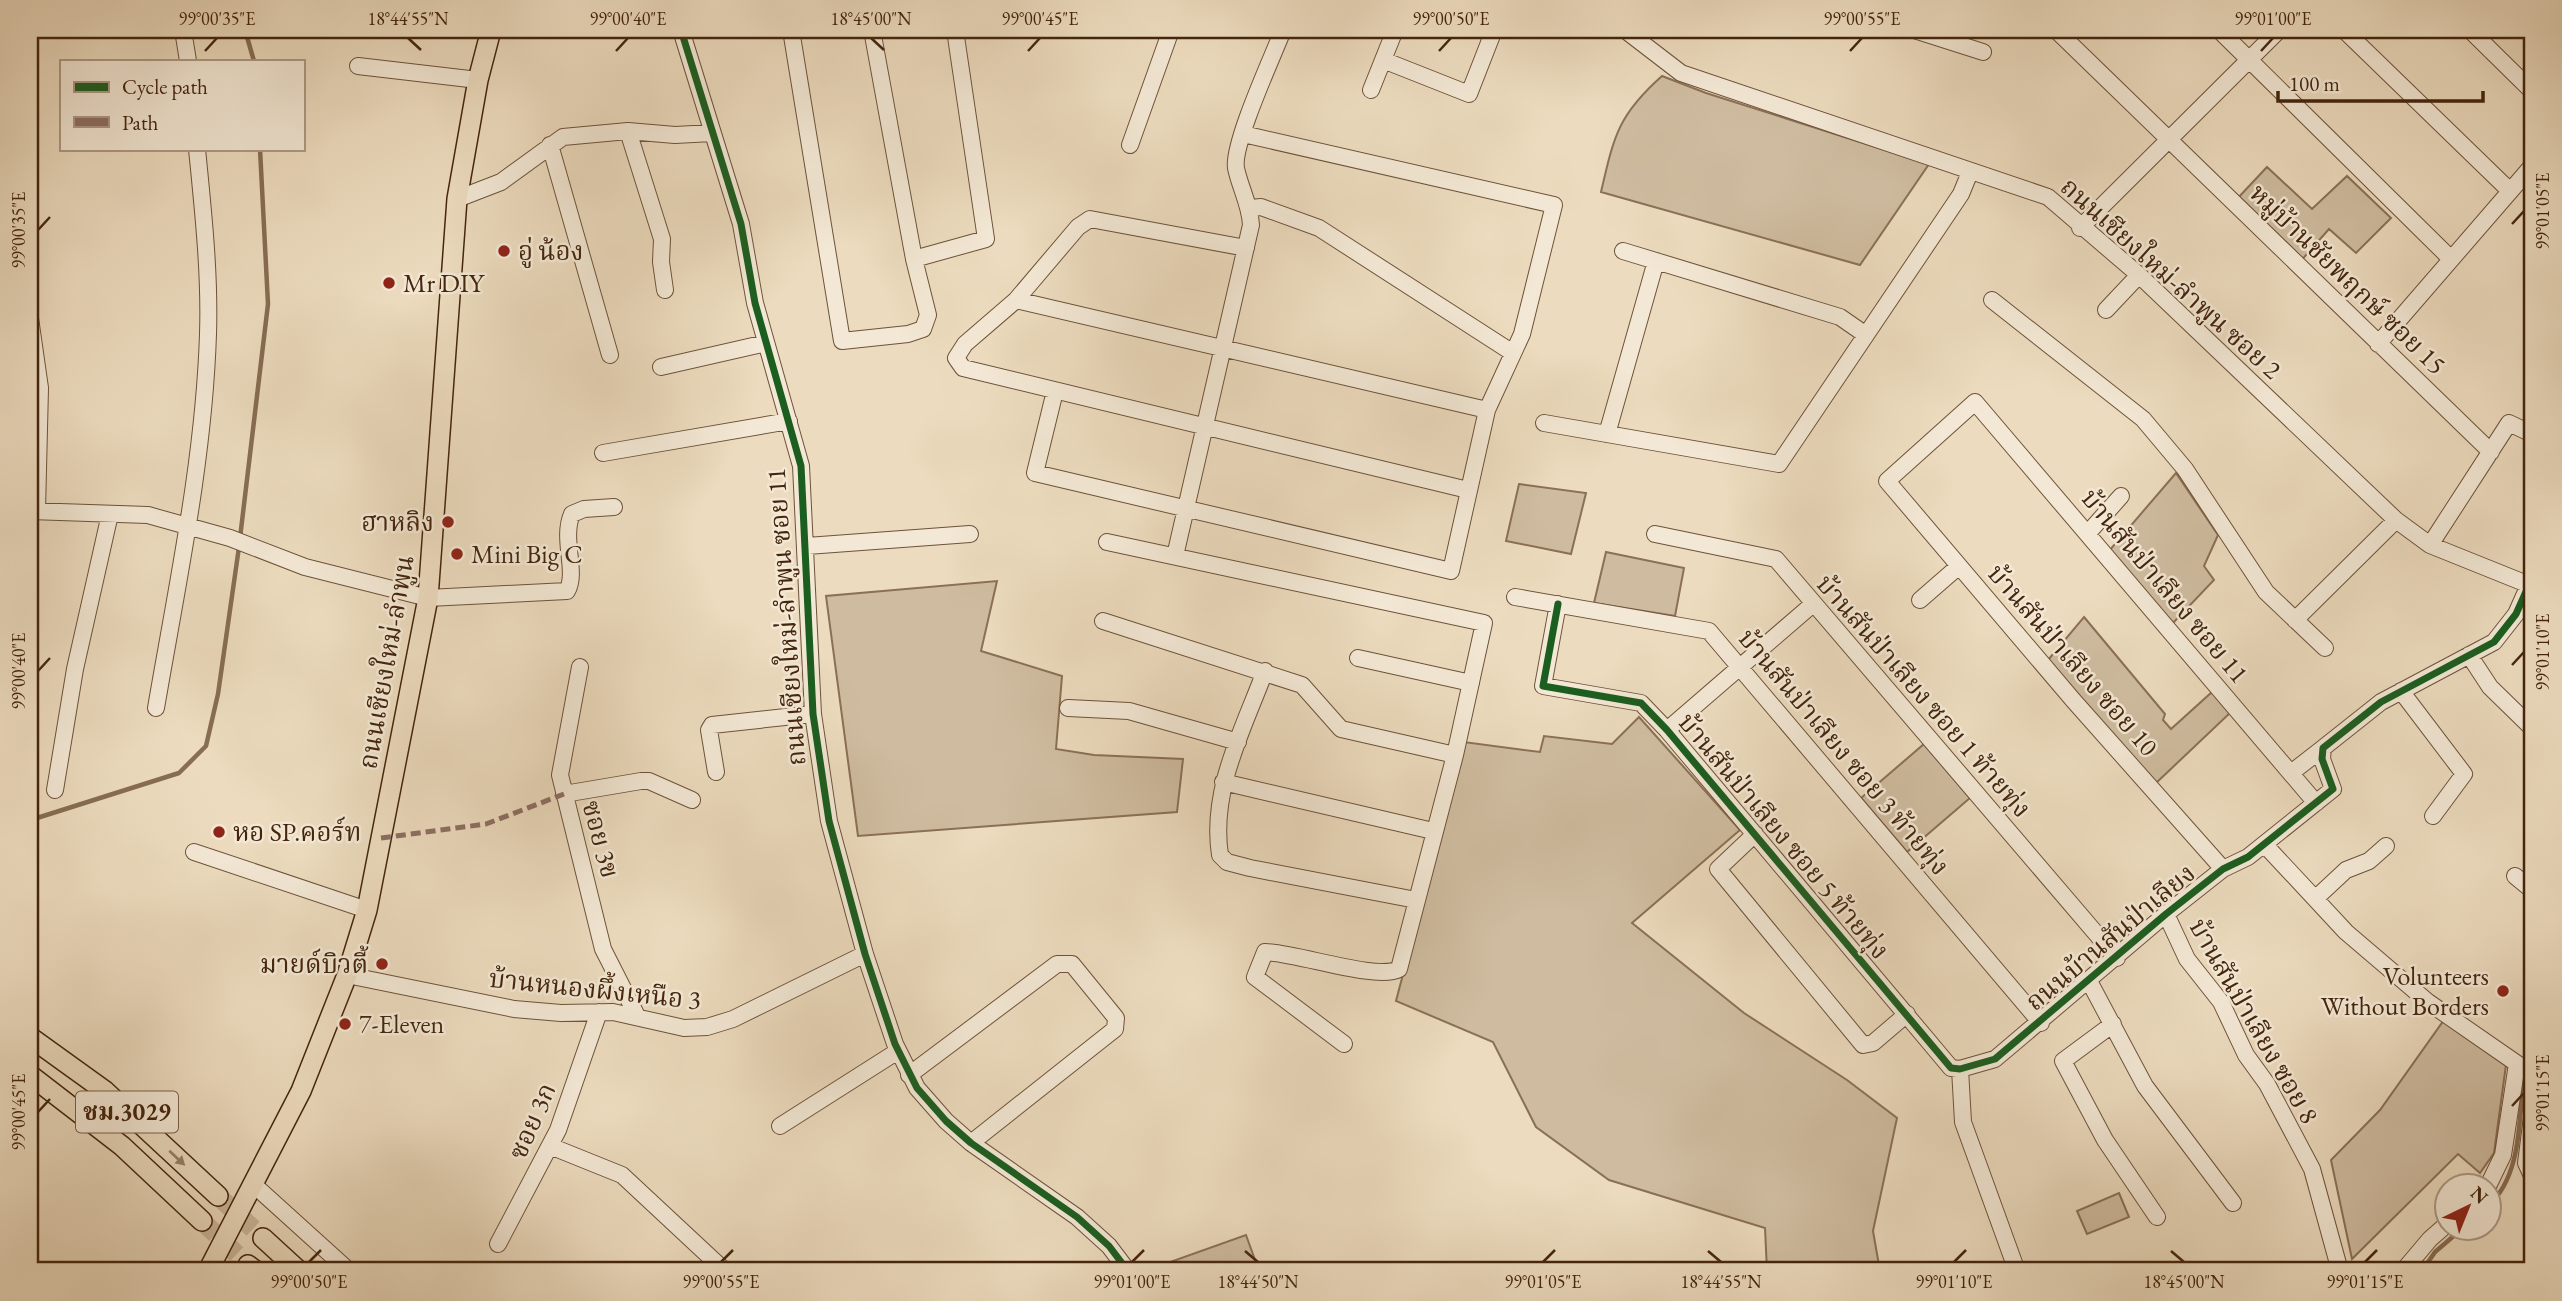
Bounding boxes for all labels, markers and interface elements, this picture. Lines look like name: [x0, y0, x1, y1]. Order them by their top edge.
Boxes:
text: 99°00'35"E: [179, 7, 255, 30]
text: 18°44'55"N: [368, 7, 449, 30]
text: 99°00'40"E: [590, 7, 666, 30]
text: 18°45'00"N: [831, 7, 912, 30]
text: 99°00'45"E: [1002, 7, 1078, 30]
text: 99°00'50"E: [1413, 7, 1489, 30]
text: 99°00'55"E: [1824, 7, 1900, 30]
text: 99°01'00"E: [2235, 7, 2311, 30]
legend: [60, 60, 304, 150]
scale bar: [2278, 60, 2483, 104]
text: 100 m: [2289, 70, 2340, 97]
text: Cycle path: [122, 73, 208, 100]
text: Path: [122, 109, 159, 136]
street label: ถนนเชียงใหม่-ลำพูน ซอย 2: [2053, 169, 2290, 387]
text: 99°01'05"E: [2531, 173, 2554, 249]
street label: หมู่บ้านชัยพฤกษ์ ซอย 15: [2242, 176, 2453, 382]
text: 99°00'35"E: [7, 192, 30, 268]
place label: อู่ น้อง: [518, 234, 584, 269]
marker: อู่ น้อง: [496, 243, 512, 259]
place label: Mr DIY: [403, 266, 486, 300]
marker: Mr DIY: [381, 275, 397, 291]
street label: ถนนเชียงใหม่-ลำพูน ซอย 11: [758, 467, 814, 767]
street label: บ้านสันป่าเลียง ซอย 11: [2074, 482, 2256, 690]
place label: ฮาหลิง: [361, 505, 434, 539]
marker: ฮาหลิง: [440, 514, 456, 530]
place label: Mini Big C: [471, 537, 583, 571]
marker: Mini Big C: [449, 546, 465, 562]
street label: ถนนเชียงใหม่-ลำพูน: [349, 552, 423, 772]
street label: บ้านสันป่าเลียง ซอย 10: [1980, 557, 2166, 763]
street label: บ้านสันป่าเลียง ซอย 1 ท้ายทุ่ง: [1808, 567, 2039, 825]
text: 99°01'10"E: [2531, 614, 2554, 690]
street label: บ้านสันป่าเลียง ซอย 3 ท้ายทุ่ง: [1730, 622, 1957, 883]
text: 99°00'40"E: [7, 633, 30, 709]
street label: บ้านสันป่าเลียง ซอย 5 ท้ายทุ่ง: [1670, 706, 1897, 967]
street label: ซอย 3ข: [574, 797, 628, 881]
place label: หอ SP.คอร์ท: [233, 815, 362, 849]
marker: หอ SP.คอร์ท: [211, 824, 227, 840]
street label: ถนนบ้านสันป่าเลียง: [2018, 856, 2202, 1018]
street label: บ้านสันป่าเลียง ซอย 8: [2182, 913, 2326, 1129]
place label: มายด์บิวตี้: [260, 945, 369, 981]
marker: มายด์บิวตี้: [374, 956, 390, 972]
street label: บ้านหนองผึ้งเหนือ 3: [487, 959, 703, 1017]
place label: Volunteers Without Borders: [2321, 959, 2489, 1023]
marker: Volunteers Without Borders: [2495, 983, 2511, 999]
place label: 7-Eleven: [359, 1007, 445, 1041]
marker: 7-Eleven: [337, 1016, 353, 1032]
text: 99°01'15"E: [2531, 1055, 2554, 1131]
text: 99°00'45"E: [7, 1074, 30, 1150]
street label: ซอย 3ก: [500, 1078, 564, 1164]
road number: ชม.3029: [76, 1092, 178, 1132]
one-way arrow: [168, 1150, 186, 1166]
north arrow: [2432, 1172, 2502, 1242]
text: N: [2465, 1181, 2494, 1210]
text: 99°00'50"E: [271, 1270, 347, 1293]
text: 99°00'55"E: [683, 1270, 759, 1293]
text: 99°01'00"E: [1094, 1270, 1170, 1293]
text: 18°44'50"N: [1218, 1270, 1299, 1293]
text: 99°01'05"E: [1505, 1270, 1581, 1293]
text: 18°44'55"N: [1681, 1270, 1762, 1293]
text: 99°01'10"E: [1916, 1270, 1992, 1293]
text: 18°45'00"N: [2144, 1270, 2225, 1293]
text: 99°01'15"E: [2327, 1270, 2403, 1293]

